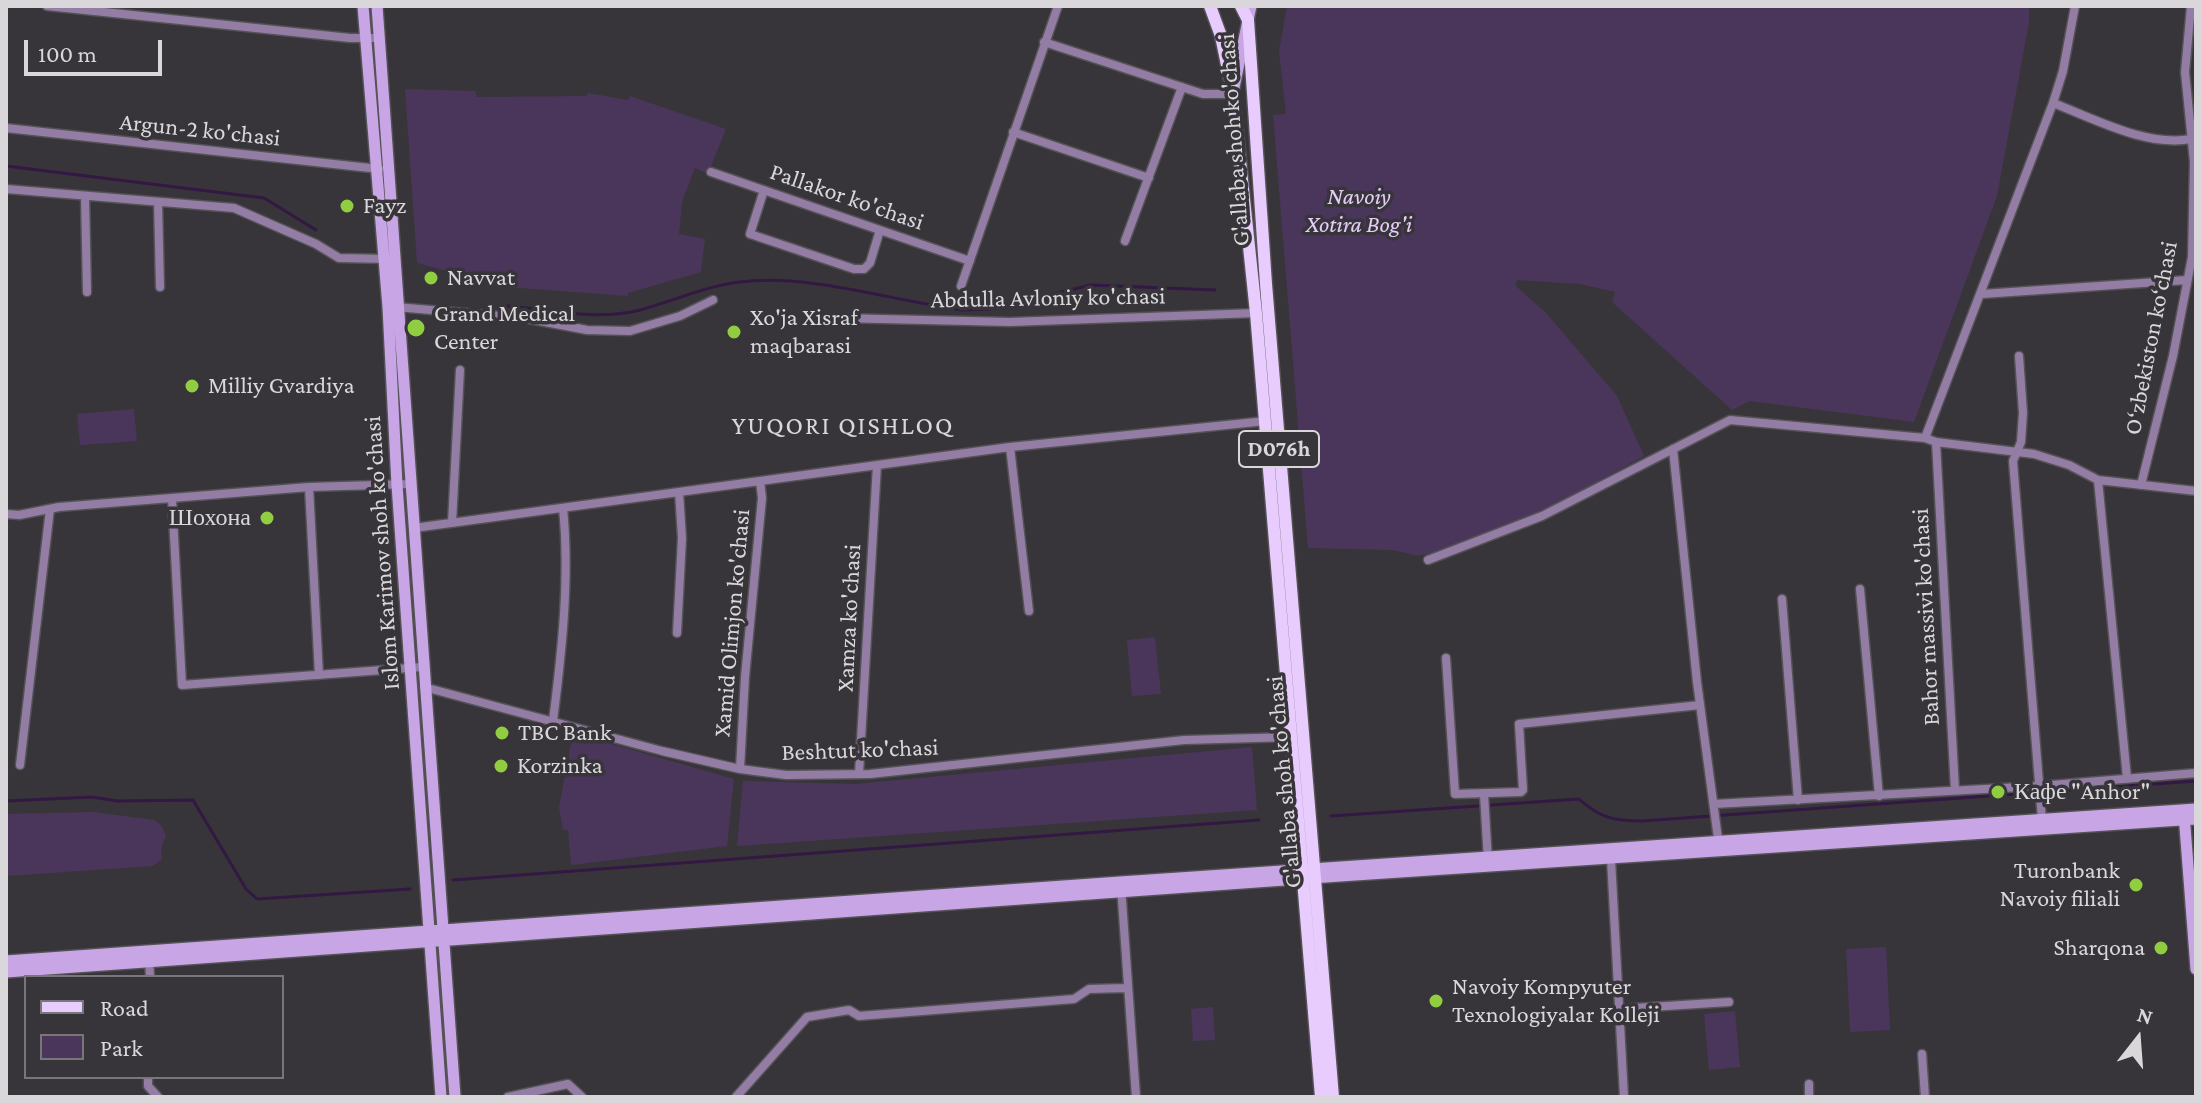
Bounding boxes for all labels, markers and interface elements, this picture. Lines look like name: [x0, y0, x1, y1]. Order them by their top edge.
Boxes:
scale bar: [28, 24, 166, 74]
street label: G'allaba shoh ko'chasi: [1212, 33, 1256, 247]
text: 100 m: [38, 40, 97, 67]
street label: Argun-2 ko'chasi: [118, 107, 282, 153]
street label: Pallakor ko'chasi: [766, 157, 928, 237]
park label: Navoiy Xotira Bog'i: [1306, 183, 1412, 239]
place label: Fayz: [363, 192, 407, 220]
marker: Fayz: [338, 197, 356, 215]
street label: O‘zbekiston ko‘chasi: [2118, 239, 2184, 437]
place label: Navvat: [447, 264, 515, 292]
marker: Navvat: [422, 269, 440, 287]
street label: Abdulla Avloniy ko'chasi: [930, 282, 1166, 314]
place label: Grand Medical Center: [434, 300, 575, 356]
place label: Xo'ja Xisraf maqbarasi: [750, 304, 858, 360]
marker: Grand Medical Center: [405, 317, 427, 339]
marker: Xo'ja Xisraf maqbarasi: [725, 323, 743, 341]
place label: Milliy Gvardiya: [208, 372, 355, 400]
marker: Milliy Gvardiya: [183, 377, 201, 395]
district label: YUQORI QISHLOQ: [732, 410, 954, 442]
street label: Islom Karimov shoh ko'chasi: [358, 415, 406, 691]
road number: D076h: [1239, 431, 1319, 467]
place label: Шохона: [169, 504, 251, 532]
street label: Xamid Olimjon ko'chasi: [708, 508, 756, 738]
street label: Bahor massivi ko'chasi: [1906, 508, 1946, 726]
marker: Шохона: [258, 509, 276, 527]
street label: Xamza ko'chasi: [831, 543, 867, 693]
street label: G'allaba shoh ko'chasi: [1260, 675, 1308, 889]
place label: TBC Bank: [518, 719, 611, 747]
marker: TBC Bank: [493, 724, 511, 742]
street label: Beshtut ko'chasi: [781, 733, 939, 767]
place label: Korzinka: [517, 752, 603, 780]
marker: Korzinka: [492, 757, 510, 775]
place label: Кафе "Anhor": [2014, 778, 2150, 806]
marker: Кафе "Anhor": [1989, 783, 2007, 801]
place label: Turonbank Navoiy filiali: [2000, 857, 2120, 913]
marker: Turonbank Navoiy filiali: [2127, 876, 2145, 894]
place label: Sharqona: [2054, 934, 2145, 962]
marker: Sharqona: [2152, 939, 2170, 957]
place label: Navoiy Kompyuter Texnologiyalar Kolleji: [1452, 973, 1660, 1029]
legend: [24, 975, 284, 1079]
marker: Navoiy Kompyuter Texnologiyalar Kolleji: [1427, 992, 1445, 1010]
text: Road: [100, 994, 149, 1021]
north arrow: [2098, 999, 2178, 1079]
text: N: [2134, 1001, 2156, 1030]
text: Park: [100, 1034, 143, 1061]

